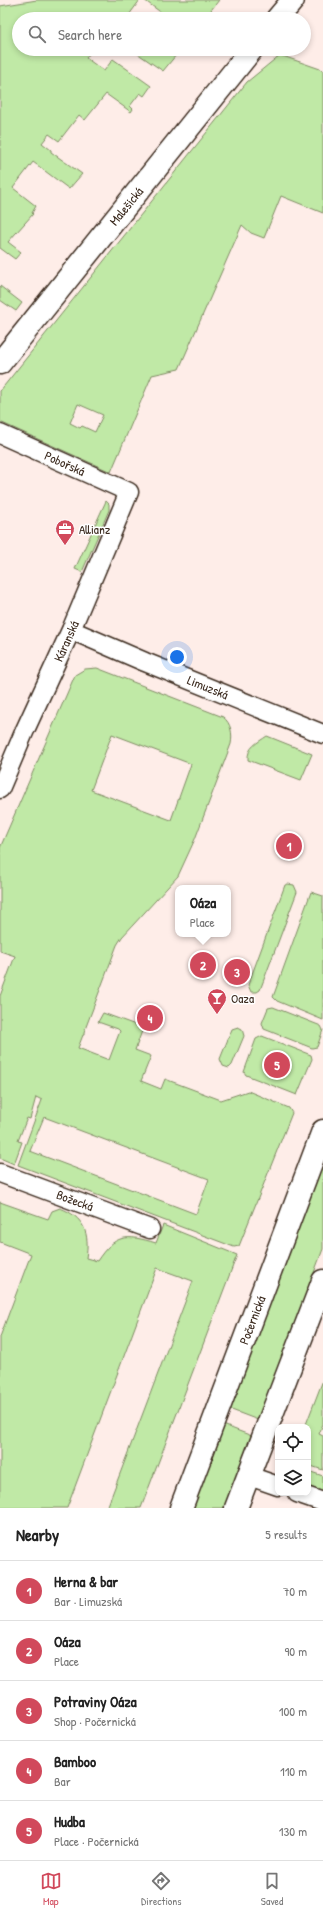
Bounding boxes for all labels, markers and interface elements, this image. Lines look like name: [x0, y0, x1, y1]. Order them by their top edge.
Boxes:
search box: [12, 12, 311, 56]
icon: search: [26, 23, 48, 45]
text: Search here: [58, 24, 122, 45]
street label: Malešická: [105, 183, 147, 229]
street label: Pobořská: [42, 446, 88, 480]
office icon: Allianz: [54, 518, 76, 546]
place label: Allianz: [79, 520, 111, 538]
street label: Káranská: [49, 618, 83, 664]
your location: [167, 647, 187, 667]
street label: Limuzská: [185, 671, 231, 703]
pin: 1: [276, 831, 302, 861]
popup: [175, 885, 231, 937]
text: Oáza: [190, 892, 216, 913]
text: Place: [190, 913, 215, 931]
pin: 2: [190, 950, 216, 980]
pin: 3: [224, 957, 250, 987]
bar icon: Oaza: [206, 987, 228, 1015]
place label: Oaza: [231, 989, 254, 1007]
pin: 4: [137, 1003, 163, 1033]
pin: 5: [264, 1050, 290, 1080]
street label: Božecká: [54, 1185, 96, 1215]
street label: Počernická: [234, 1293, 270, 1347]
map controls: [275, 1424, 311, 1496]
button: locate: [275, 1424, 311, 1460]
button: layers: [275, 1460, 311, 1496]
text: Nearby: [16, 1523, 59, 1546]
text: 5 results: [265, 1525, 307, 1543]
text: Herna & bar: [54, 1571, 118, 1592]
text: 1: [27, 1582, 31, 1600]
text: 70 m: [283, 1582, 307, 1600]
text: Bar · Limuzská: [54, 1592, 122, 1610]
text: Oáza: [54, 1631, 81, 1652]
text: 2: [26, 1642, 32, 1660]
text: 90 m: [285, 1642, 307, 1660]
text: Place: [54, 1652, 79, 1670]
text: Potraviny Oáza: [54, 1691, 137, 1712]
text: 3: [26, 1702, 32, 1720]
text: 100 m: [279, 1702, 307, 1720]
text: Shop · Počernická: [54, 1712, 136, 1730]
text: Bamboo: [54, 1751, 96, 1772]
text: 4: [27, 1762, 31, 1780]
text: 110 m: [280, 1762, 307, 1780]
text: Bar: [54, 1772, 71, 1790]
text: Hudba: [54, 1811, 85, 1832]
text: 5: [26, 1822, 32, 1840]
text: 130 m: [279, 1822, 307, 1840]
text: Place · Počernická: [54, 1832, 139, 1850]
tab: Map: [40, 1870, 62, 1908]
tab: Directions: [141, 1870, 182, 1908]
tab: Saved: [261, 1870, 283, 1908]

